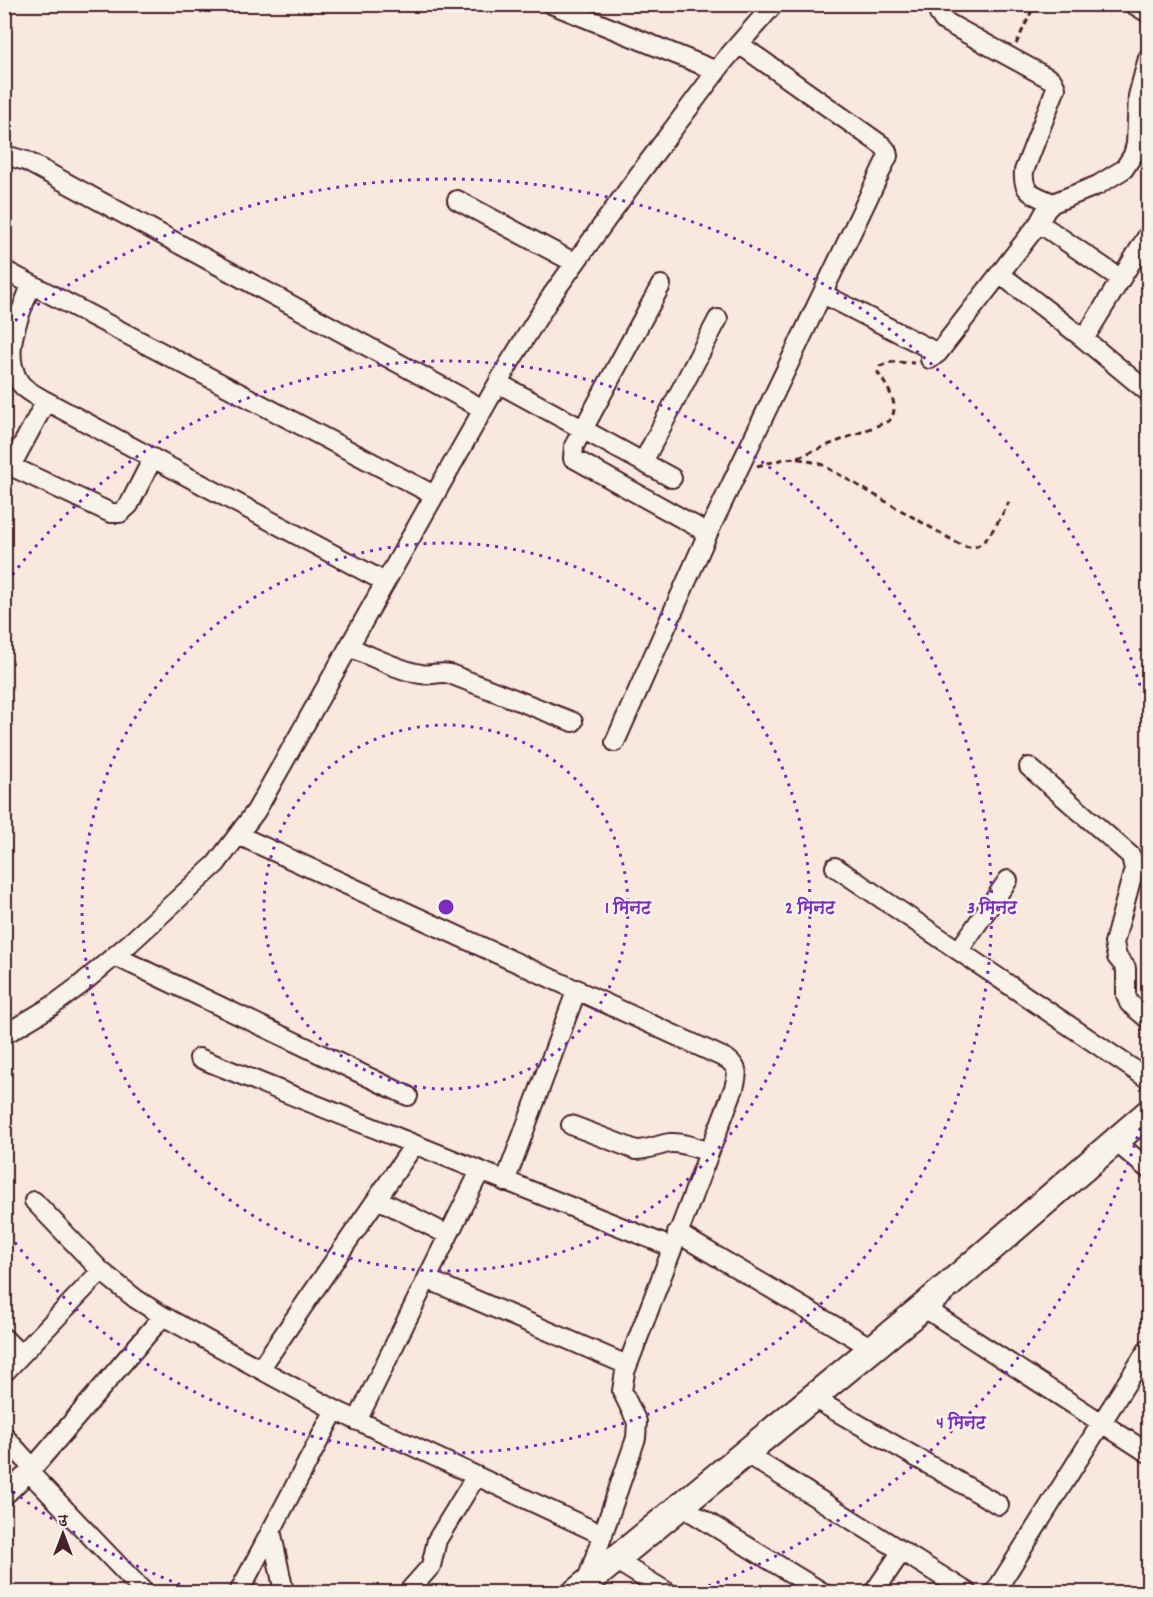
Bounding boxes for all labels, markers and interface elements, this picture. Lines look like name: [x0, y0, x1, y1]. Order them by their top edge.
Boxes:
text: 1 मिनट: [605, 896, 652, 922]
text: 2 मिनट: [785, 896, 836, 922]
text: 3 मिनट: [967, 896, 1018, 922]
centre of rings: [436, 897, 456, 917]
text: 4 मिनट: [936, 1411, 987, 1437]
north arrow: [33, 1504, 93, 1564]
text: उ: [57, 1510, 68, 1533]

